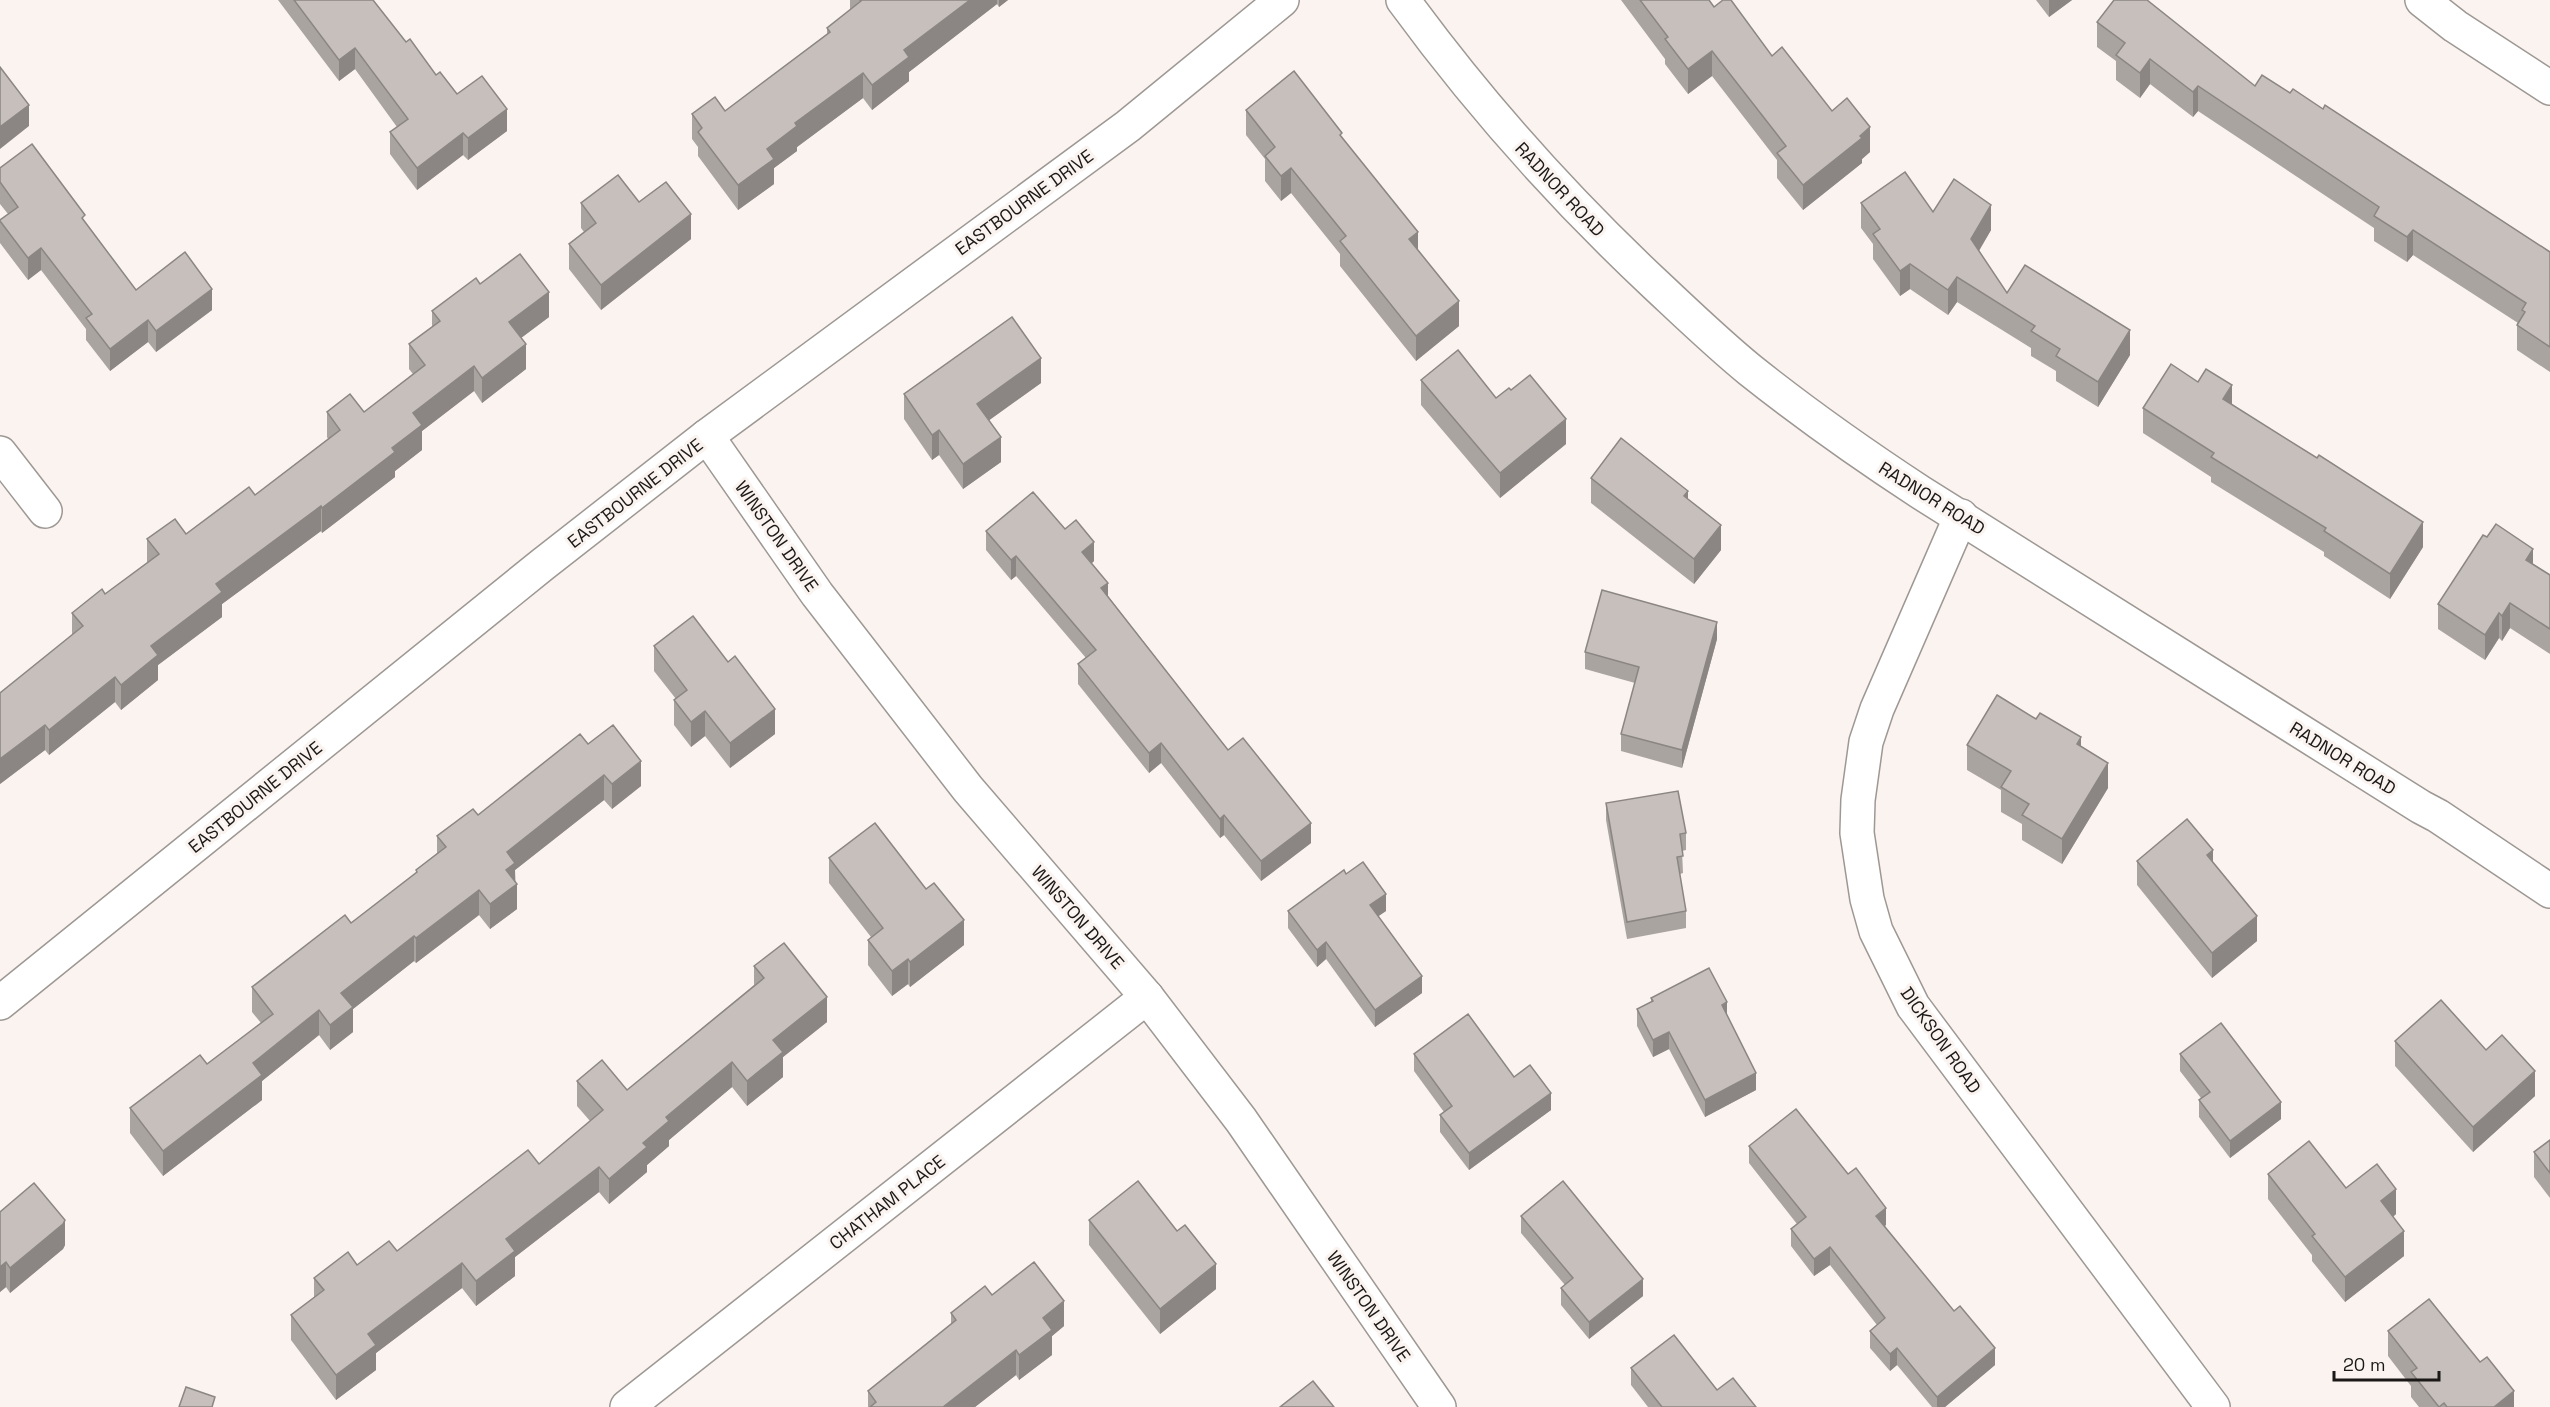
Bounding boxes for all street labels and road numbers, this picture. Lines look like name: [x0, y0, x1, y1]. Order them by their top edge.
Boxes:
street label: RADNOR ROAD: [1510, 137, 1610, 241]
street label: EASTBOURNE DRIVE: [950, 144, 1098, 260]
street label: EASTBOURNE DRIVE: [563, 433, 707, 553]
street label: RADNOR ROAD: [1875, 456, 1989, 540]
street label: WINSTON DRIVE: [730, 476, 824, 596]
street label: RADNOR ROAD: [2286, 716, 2400, 800]
street label: EASTBOURNE DRIVE: [183, 736, 327, 858]
street label: WINSTON DRIVE: [1027, 860, 1129, 974]
street label: DICKSON ROAD: [1896, 982, 1986, 1098]
street label: CHATHAM PLACE: [824, 1150, 950, 1254]
street label: WINSTON DRIVE: [1322, 1246, 1416, 1366]

